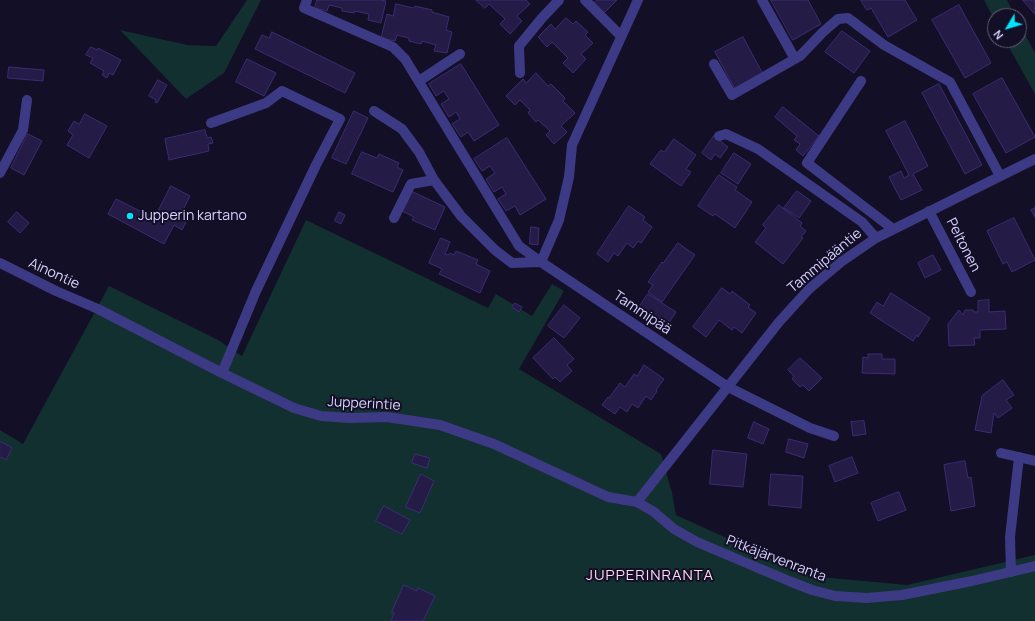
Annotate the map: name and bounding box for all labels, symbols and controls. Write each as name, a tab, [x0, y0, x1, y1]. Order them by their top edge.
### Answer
north arrow	[987, 8, 1027, 48]
text: N	[990, 27, 1006, 43]
place label: Jupperin kartano	[138, 208, 247, 224]
marker: Jupperin kartano	[125, 211, 135, 221]
street label: Peltonen	[942, 215, 984, 275]
street label: Tammipääntie	[785, 225, 865, 297]
street label: Ainontie	[26, 255, 82, 293]
street label: Tammipää	[610, 288, 674, 338]
street label: Jupperintie	[327, 394, 401, 414]
street label: Pitkäjärvenranta	[724, 532, 828, 586]
district label: JUPPERINRANTA	[586, 567, 714, 585]

